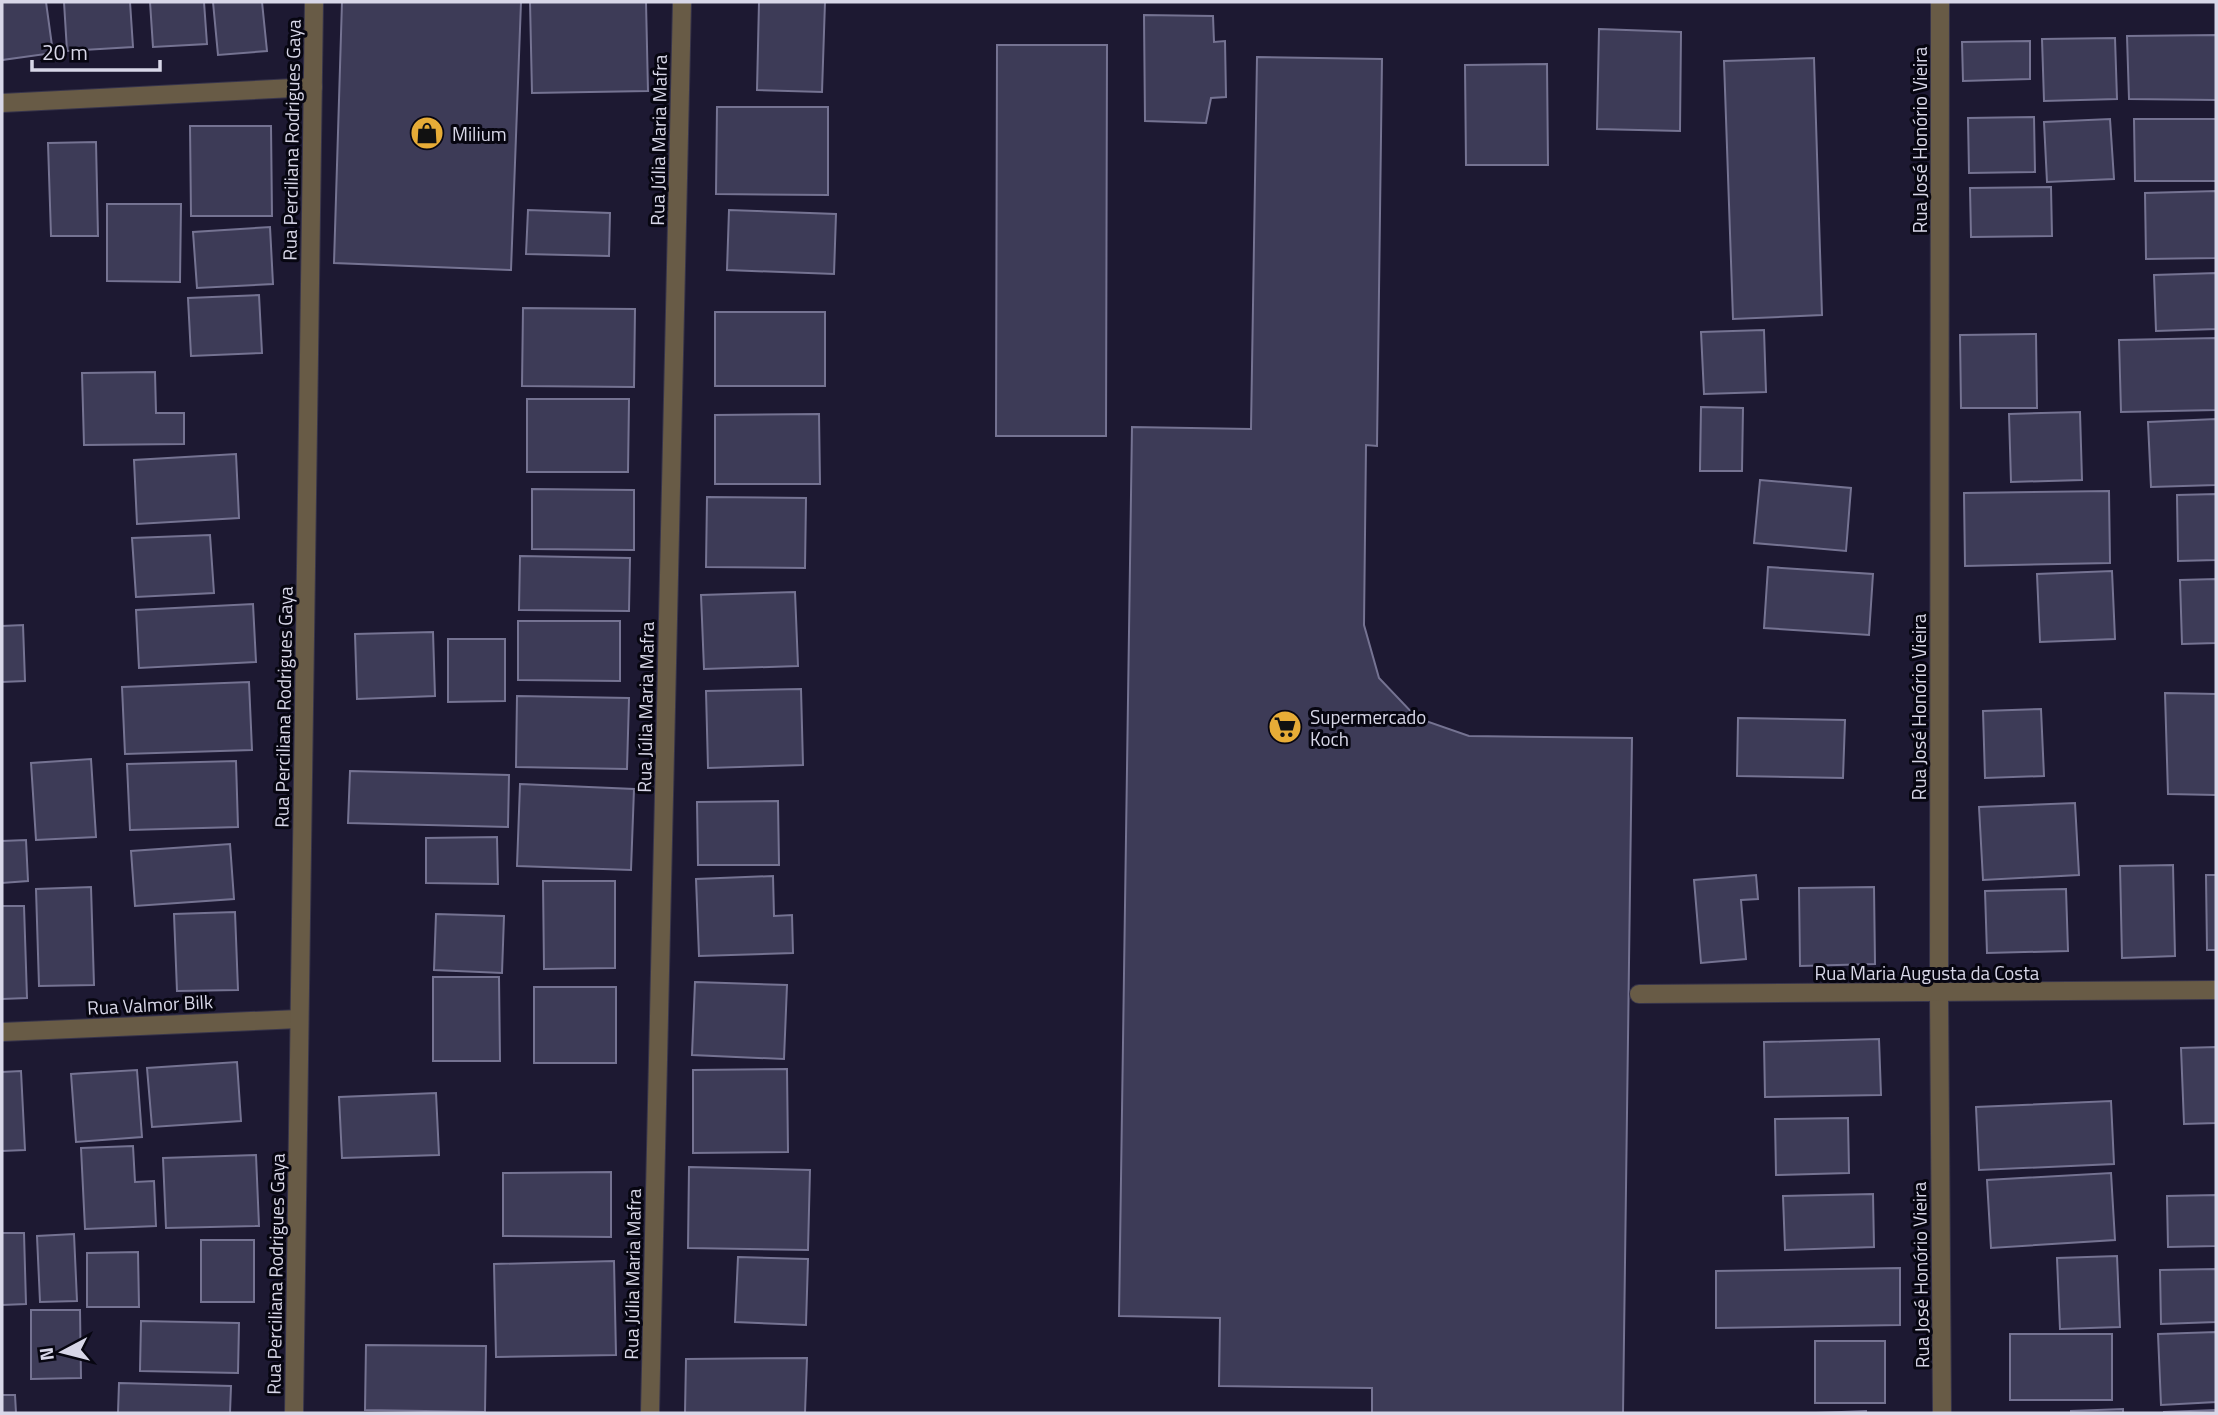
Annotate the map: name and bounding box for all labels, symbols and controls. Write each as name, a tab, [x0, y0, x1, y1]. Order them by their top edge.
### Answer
street label: Rua Perciliana Rodrigues Gaya	[274, 19, 308, 261]
scale bar	[32, 28, 159, 72]
text: 20 m	[42, 36, 88, 68]
street label: Rua José Honório Vieira	[1905, 46, 1934, 233]
street label: Rua Júlia Maria Mafra	[642, 54, 674, 226]
shop icon: Milium	[408, 114, 446, 152]
place label: Milium	[452, 119, 507, 148]
street label: Rua Perciliana Rodrigues Gaya	[266, 586, 300, 828]
street label: Rua José Honório Vieira	[1904, 613, 1933, 800]
street label: Rua Júlia Maria Mafra	[629, 621, 661, 793]
place label: Supermercado Koch	[1310, 702, 1426, 753]
supermarket icon: Supermercado Koch	[1266, 708, 1304, 746]
street label: Rua Maria Augusta da Costa	[1815, 958, 2040, 987]
street label: Rua Valmor Bilk	[86, 986, 214, 1022]
street label: Rua Perciliana Rodrigues Gaya	[258, 1153, 292, 1395]
street label: Rua José Honório Vieira	[1904, 1181, 1936, 1368]
street label: Rua Júlia Maria Mafra	[616, 1188, 648, 1360]
north arrow	[28, 1317, 98, 1387]
text: N	[30, 1346, 61, 1362]

